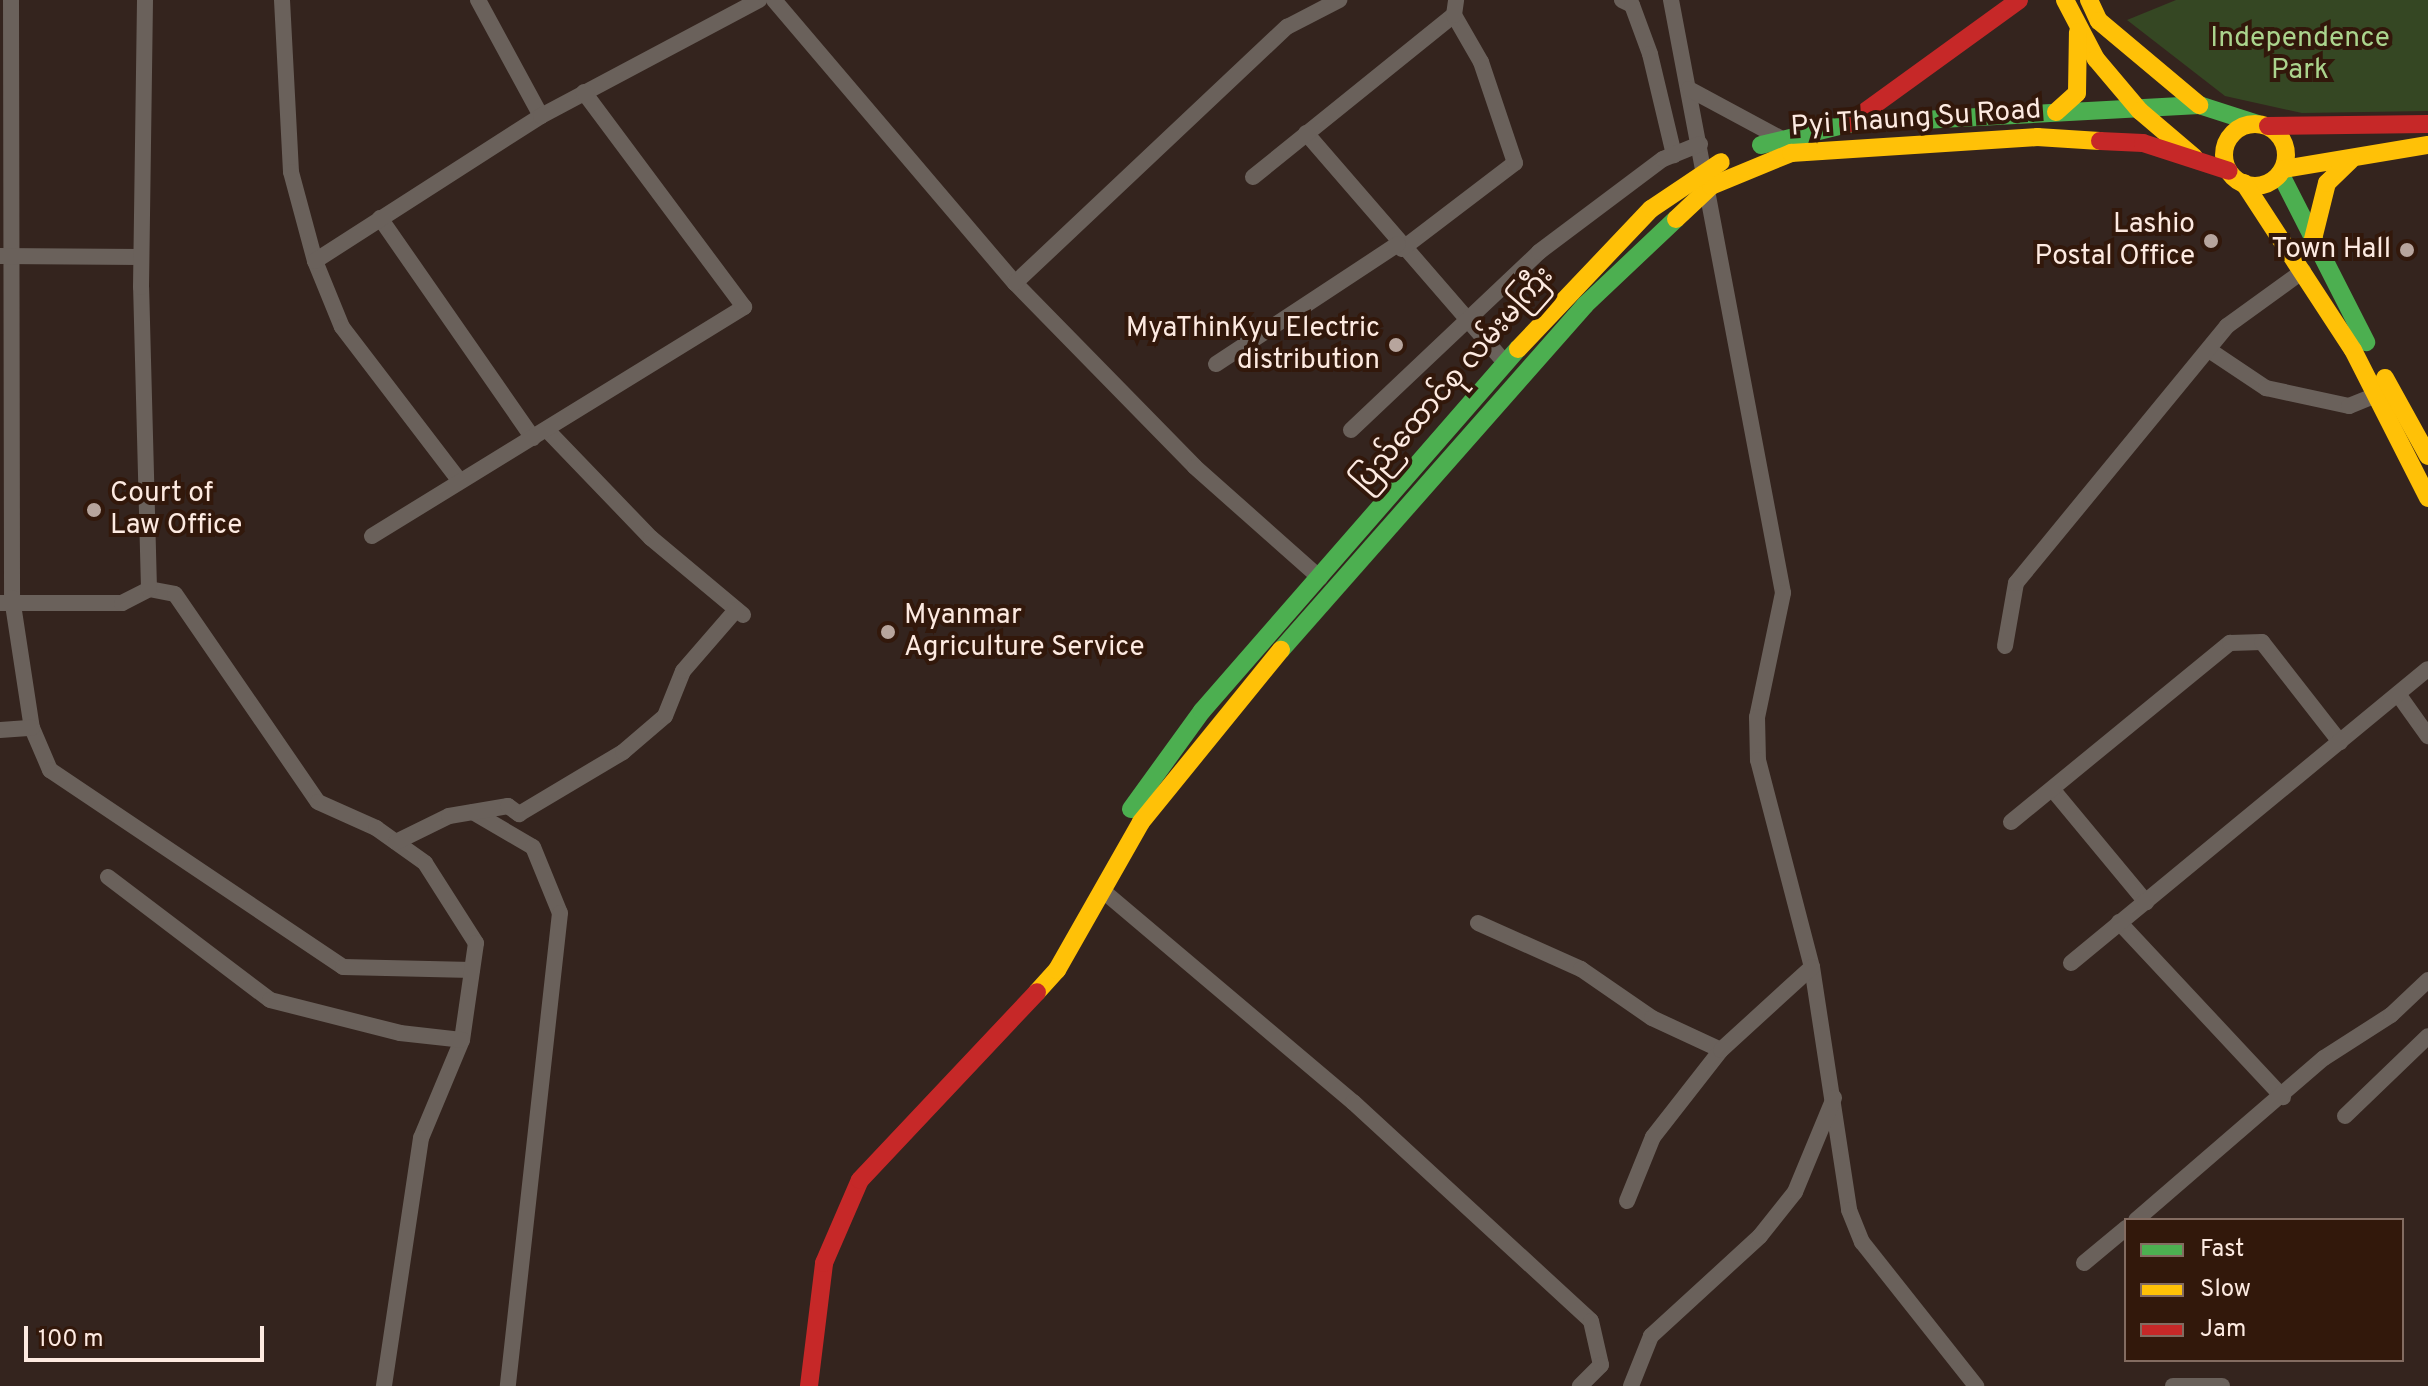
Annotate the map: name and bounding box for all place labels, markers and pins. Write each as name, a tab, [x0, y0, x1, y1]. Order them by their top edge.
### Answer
place label: Lashio Postal Office	[2034, 208, 2195, 274]
marker: Lashio Postal Office	[2202, 232, 2220, 250]
place label: Town Hall	[2271, 233, 2391, 267]
marker: Town Hall	[2398, 241, 2416, 259]
place label: MyaThinKyu Electric distribution	[1126, 312, 1380, 378]
marker: MyaThinKyu Electric distribution	[1387, 336, 1405, 354]
place label: Court of Law Office	[110, 477, 242, 543]
marker: Court of Law Office	[85, 501, 103, 519]
place label: Myanmar Agriculture Service	[904, 599, 1145, 665]
marker: Myanmar Agriculture Service	[879, 623, 897, 641]

